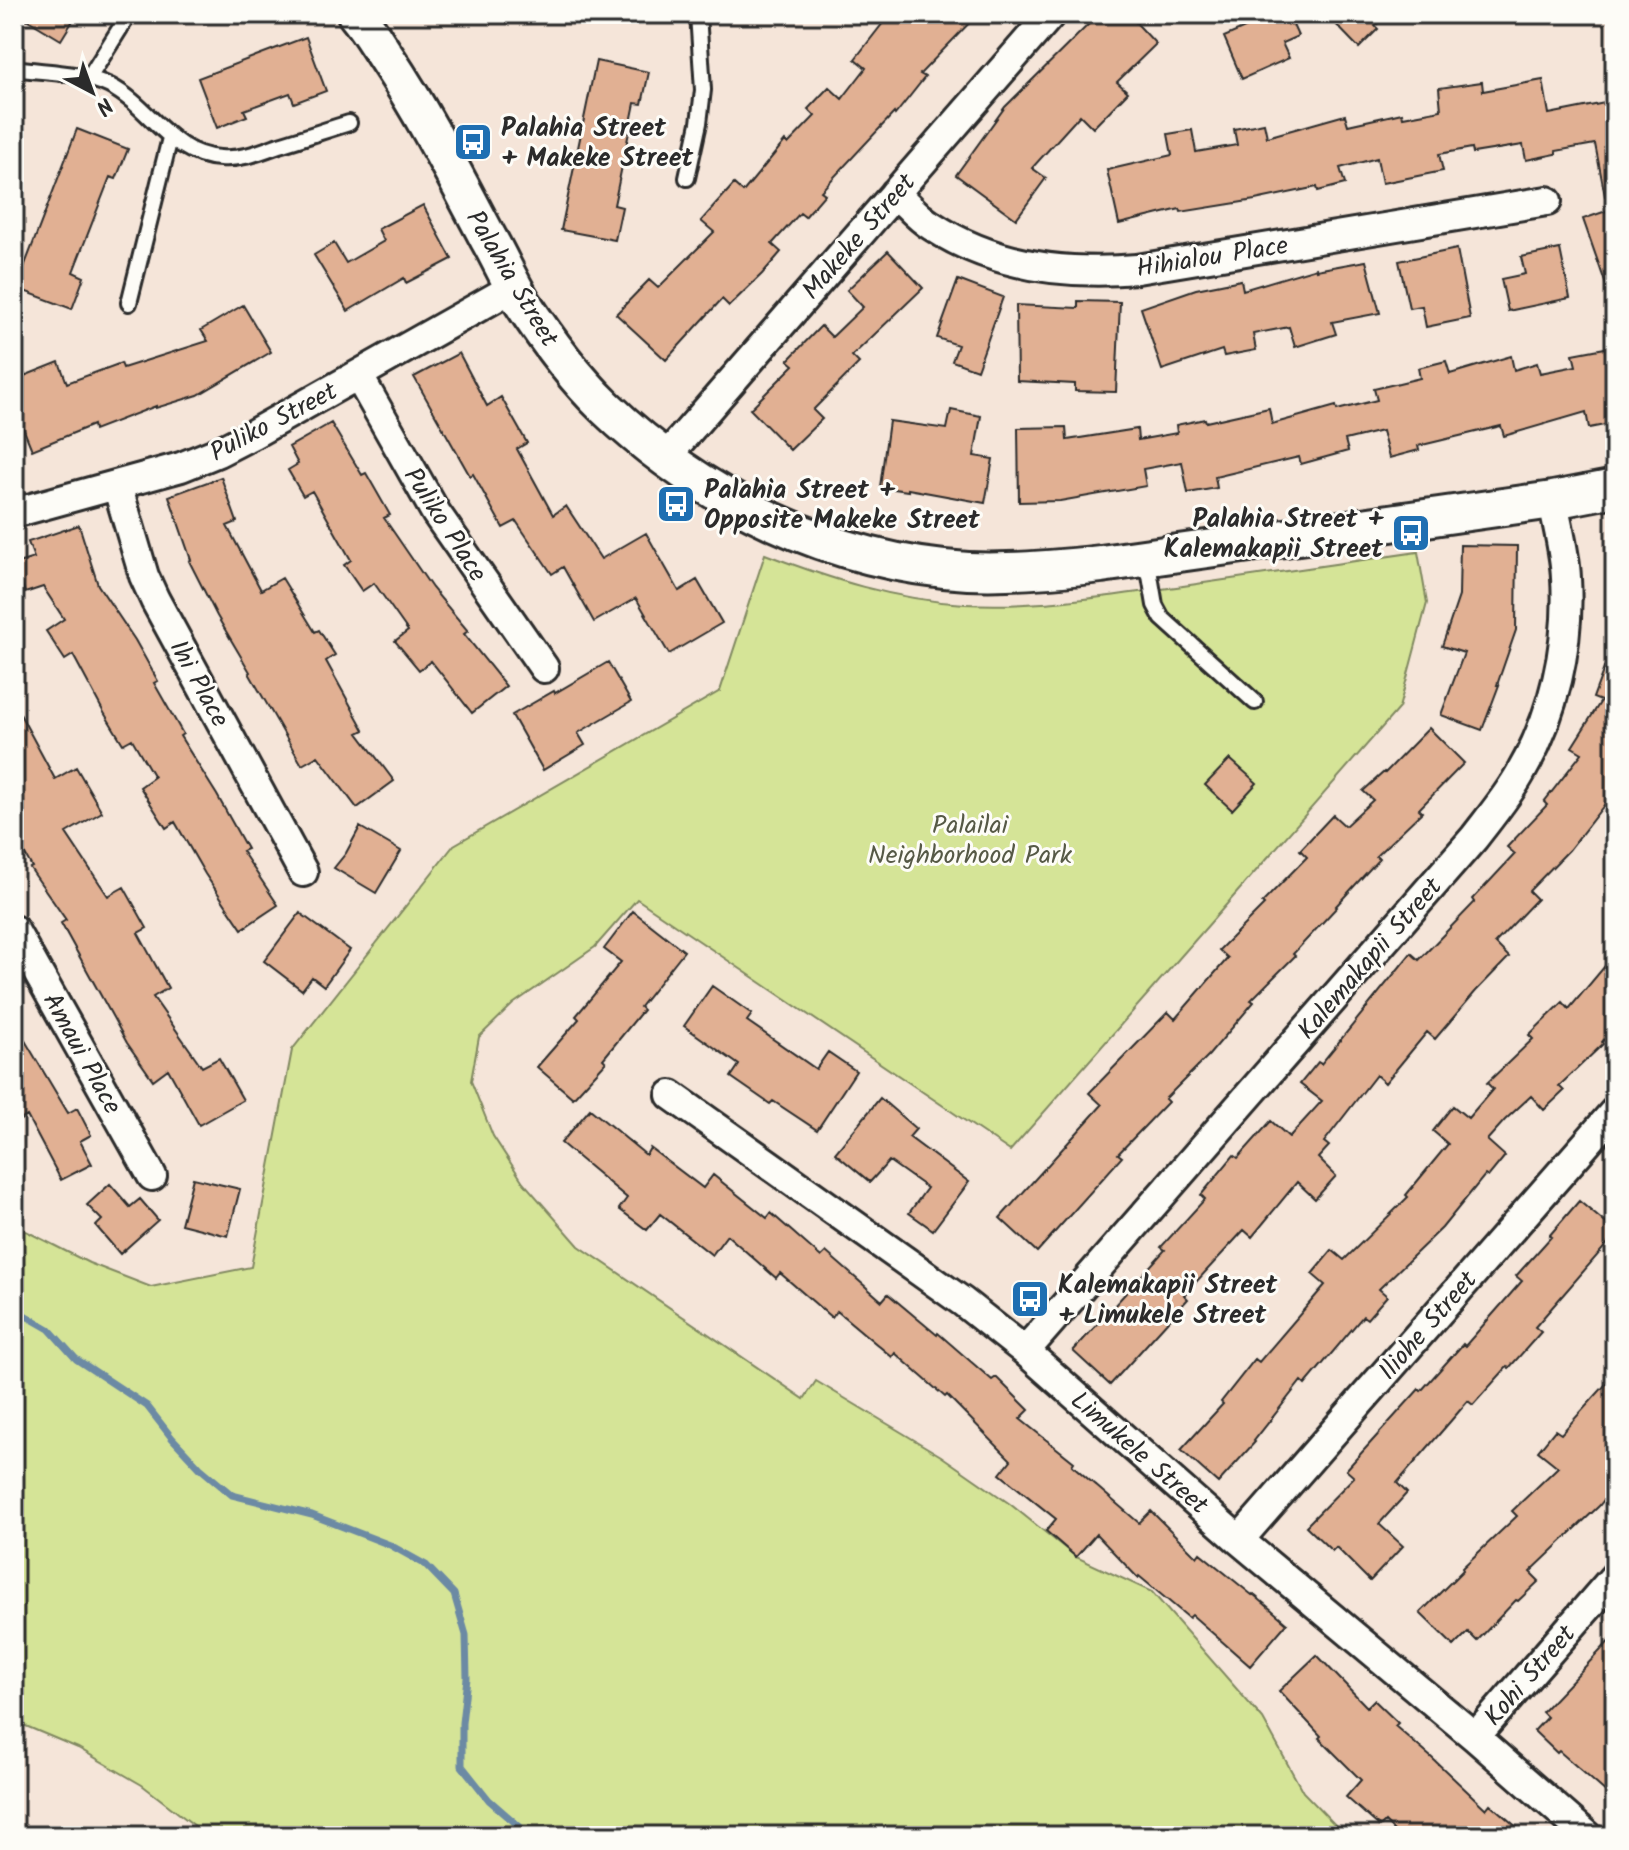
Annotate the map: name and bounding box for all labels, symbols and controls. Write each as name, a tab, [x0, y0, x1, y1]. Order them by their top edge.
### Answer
north arrow	[52, 52, 132, 132]
text: N	[87, 87, 120, 123]
place label: Palahia Street + Makeke Street	[501, 108, 693, 180]
bus stop icon: Palahia Street + Makeke Street	[452, 121, 494, 163]
street label: Makeke Street	[792, 164, 927, 310]
street label: Palahia Street	[454, 202, 569, 356]
street label: Hihialou Place	[1133, 225, 1291, 291]
street label: Puliko Street	[202, 371, 346, 474]
street label: Puliko Place	[391, 459, 497, 591]
place label: Palahia Street + Opposite Makeke Street	[704, 470, 980, 542]
bus stop icon: Palahia Street + Opposite Makeke Street	[655, 483, 697, 525]
place label: Palahia Street + Kalemakapii Street	[1164, 499, 1384, 571]
bus stop icon: Palahia Street + Kalemakapii Street	[1390, 512, 1432, 554]
street label: Ihi Place	[157, 632, 240, 736]
park label: Palailai Neighborhood Park	[868, 805, 1073, 877]
street label: Kalemakapii Street	[1288, 868, 1454, 1050]
street label: Amaui Place	[30, 985, 132, 1123]
street label: Iliohe Street	[1369, 1261, 1489, 1391]
place label: Kalemakapii Street + Limukele Street	[1058, 1265, 1278, 1337]
bus stop icon: Kalemakapii Street + Limukele Street	[1009, 1278, 1051, 1320]
street label: Limukele Street	[1060, 1381, 1218, 1526]
street label: Kohi Street	[1474, 1615, 1588, 1737]

